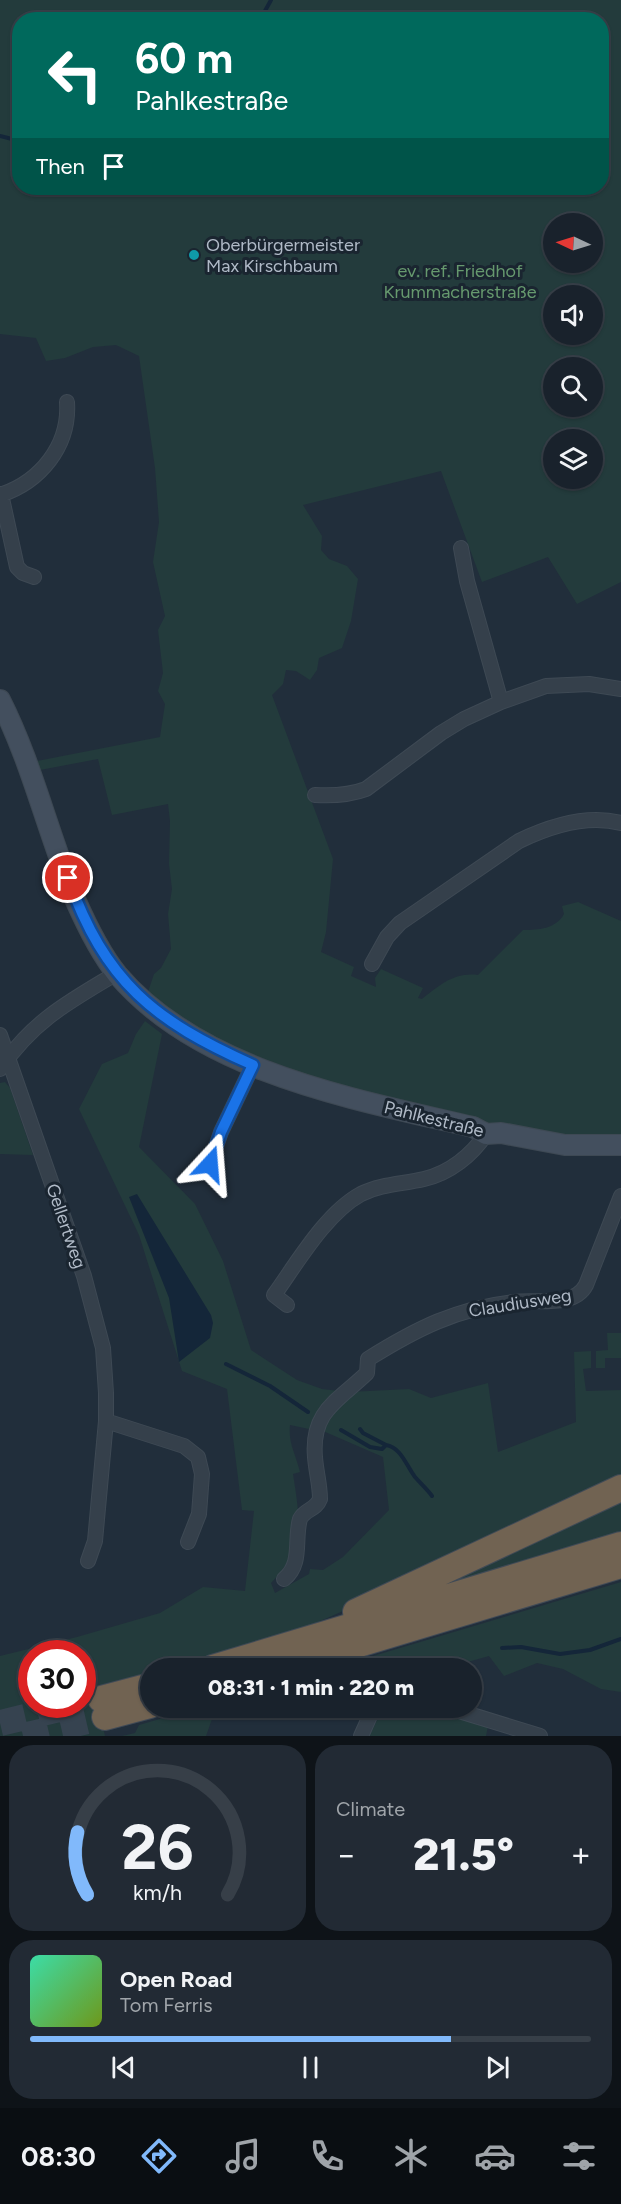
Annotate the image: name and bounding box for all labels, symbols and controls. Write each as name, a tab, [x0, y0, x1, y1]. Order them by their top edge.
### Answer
text: 60 m	[135, 33, 233, 84]
icon: left	[36, 36, 114, 114]
text: Pahlkestraße	[135, 84, 288, 117]
icon: arrive	[97, 150, 130, 183]
text: Then	[36, 153, 85, 180]
north arrow	[543, 213, 603, 273]
map controls	[543, 213, 603, 489]
place label: Oberbürgermeister Max Kirschbaum	[206, 234, 360, 277]
marker: Oberbürgermeister Max Kirschbaum	[187, 248, 201, 262]
park label: ev. ref. Friedhof Krummacherstraße	[383, 260, 537, 303]
button: sound	[543, 285, 603, 345]
button: search	[543, 357, 603, 417]
button: layers	[543, 429, 603, 489]
pin	[42, 852, 93, 903]
icon: arrive	[51, 861, 84, 894]
street label: Pahlkestraße	[382, 1096, 486, 1142]
position arrow	[178, 1132, 242, 1196]
street label: Gellertweg	[41, 1181, 91, 1271]
street label: Claudiusweg	[467, 1284, 573, 1322]
speed limit sign: 30	[18, 1640, 96, 1718]
text: 08:31 · 1 min · 220 m	[208, 1674, 414, 1701]
text: Climate	[336, 1797, 405, 1821]
text: 26	[121, 1810, 194, 1885]
text: 21.5°	[413, 1827, 514, 1881]
text: −	[336, 1835, 357, 1874]
text: +	[570, 1835, 591, 1874]
text: km/h	[133, 1880, 182, 1905]
text: Open Road	[120, 1966, 232, 1993]
text: Tom Ferris	[120, 1993, 213, 2017]
icon: previous	[107, 2051, 140, 2084]
icon: pause	[294, 2051, 327, 2084]
icon: next	[481, 2051, 514, 2084]
icon: directions	[138, 2135, 180, 2177]
icon: music	[222, 2135, 264, 2177]
icon: phone	[306, 2135, 348, 2177]
icon: climate	[390, 2135, 432, 2177]
icon: car	[474, 2135, 516, 2177]
icon: filters	[558, 2135, 600, 2177]
text: 08:30	[21, 2140, 96, 2173]

